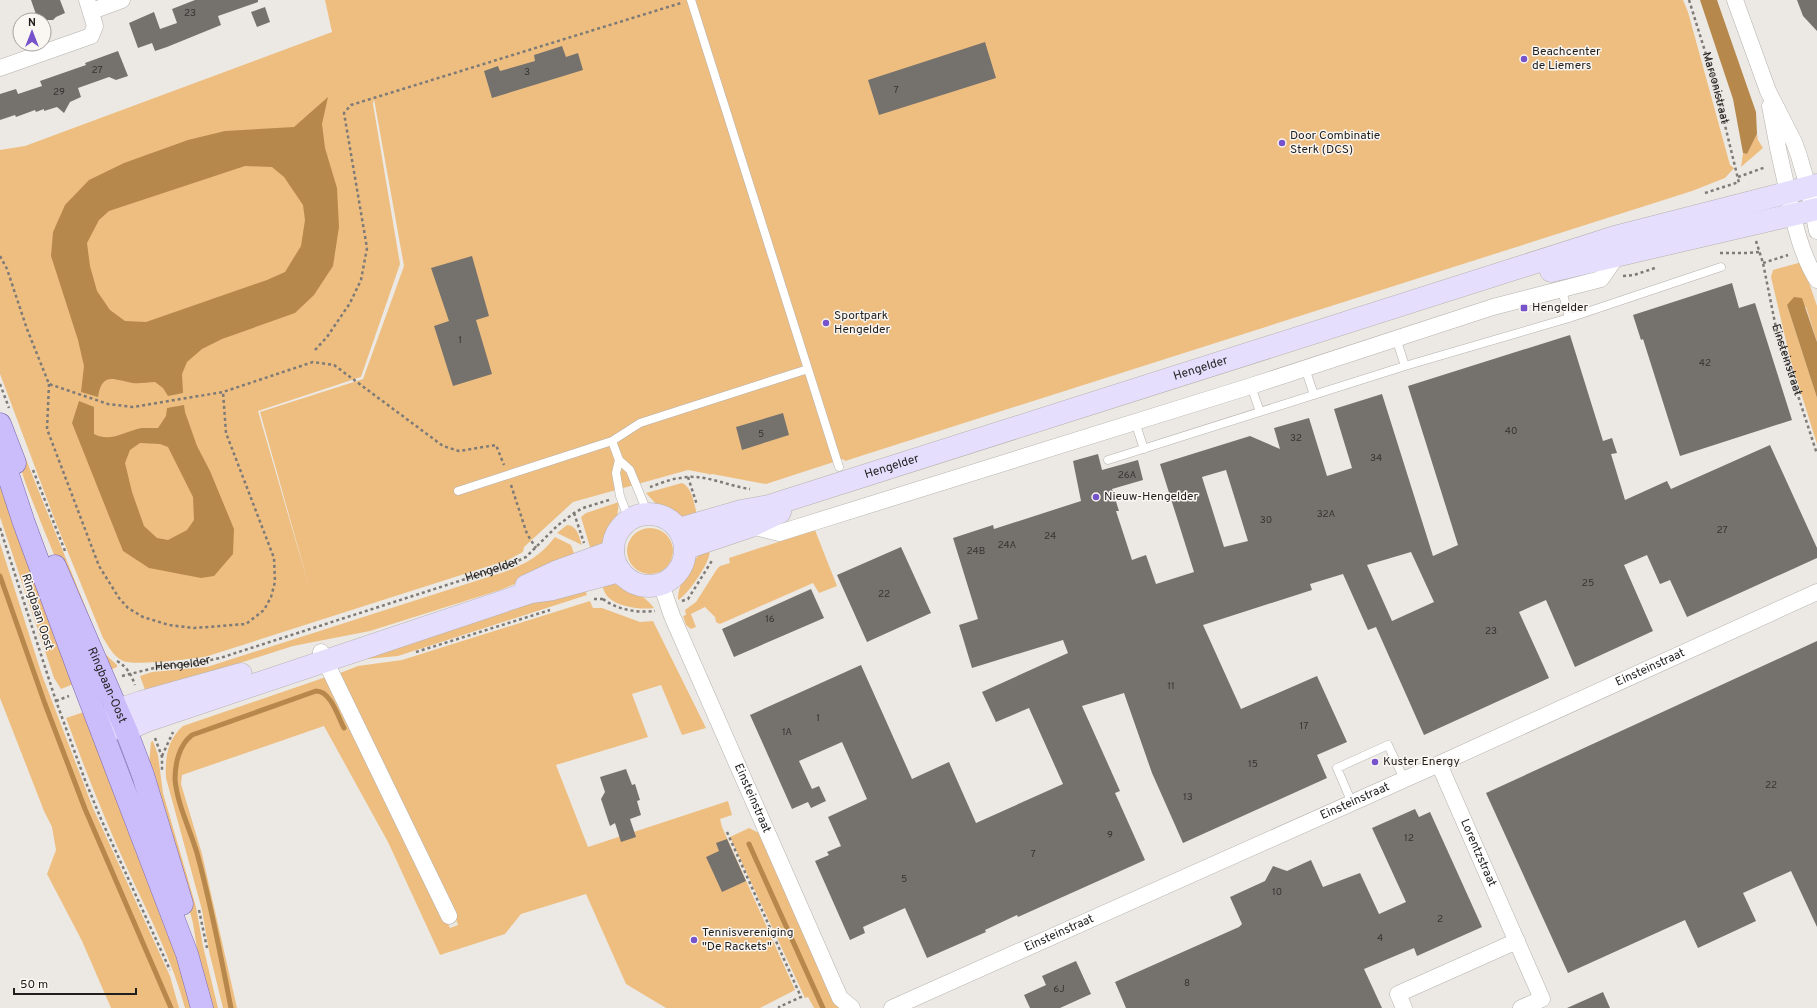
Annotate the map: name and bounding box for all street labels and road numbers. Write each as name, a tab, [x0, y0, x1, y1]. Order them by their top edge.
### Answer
street label: Marconistraat	[1698, 50, 1732, 126]
street label: Einsteinstraat	[1767, 322, 1806, 398]
street label: Hengelder	[1171, 352, 1230, 385]
street label: Hengelder	[863, 451, 921, 483]
street label: Hengelder	[463, 553, 522, 587]
street label: Ringbaan Oost	[17, 572, 57, 652]
street label: Ringbaan-Oost	[83, 645, 130, 726]
street label: Einsteinstraat	[1613, 645, 1687, 691]
street label: Hengelder	[154, 652, 213, 675]
street label: Einsteinstraat	[730, 761, 774, 836]
street label: Einsteinstraat	[1318, 779, 1392, 824]
street label: Lorentzstraat	[1456, 816, 1500, 889]
street label: Einsteinstraat	[1022, 911, 1096, 956]

